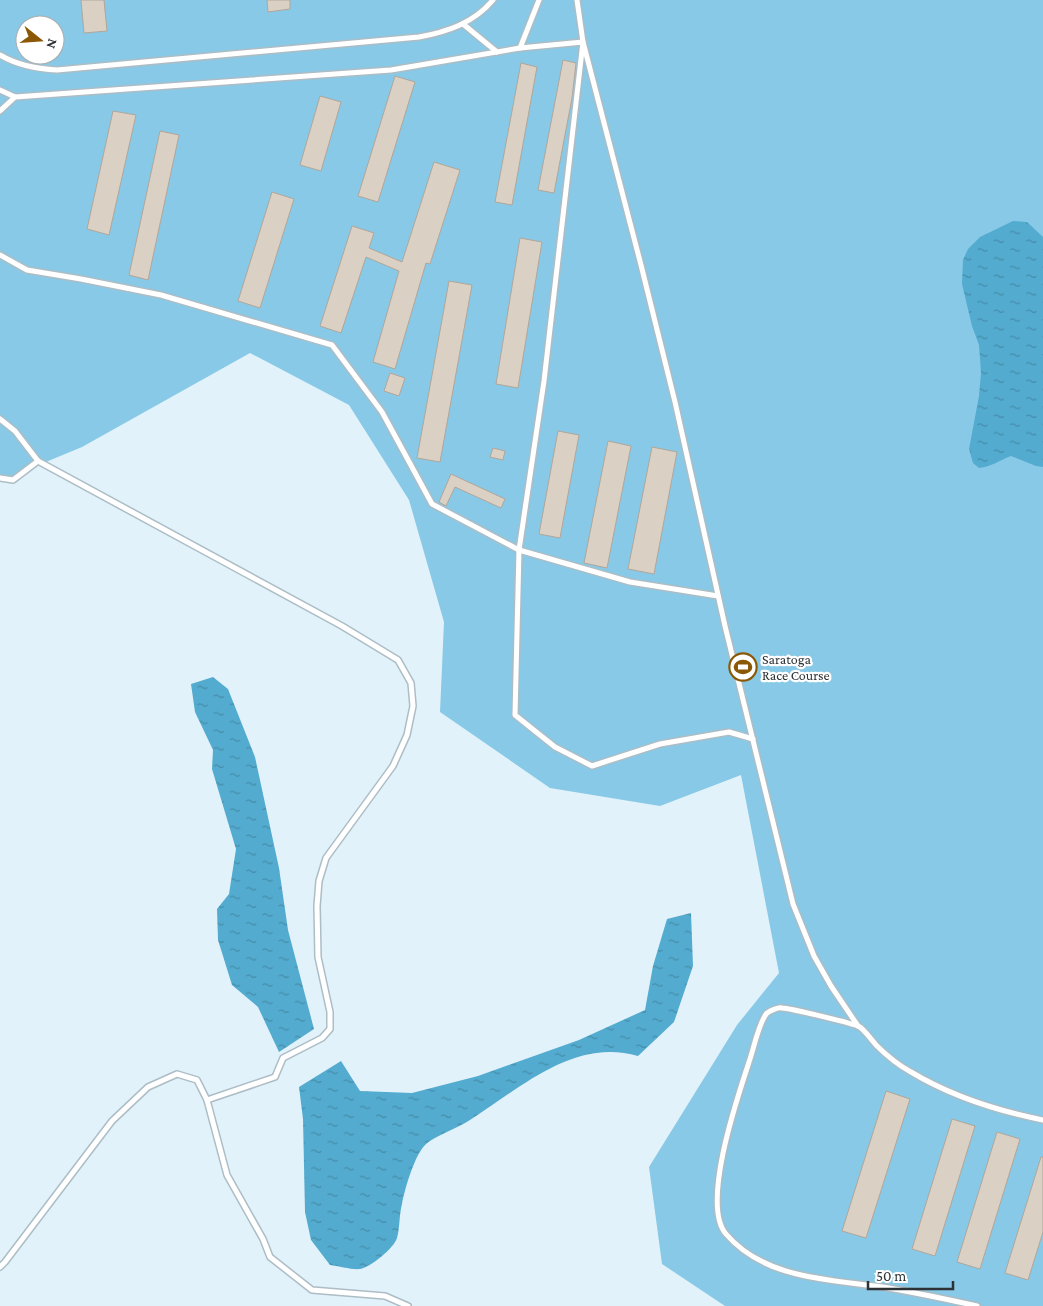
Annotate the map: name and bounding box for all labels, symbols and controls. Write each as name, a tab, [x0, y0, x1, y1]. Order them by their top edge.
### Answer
north arrow	[15, 15, 65, 65]
text: N	[43, 37, 61, 51]
place label: Saratoga Race Course	[762, 651, 830, 683]
sports icon: Saratoga Race Course	[728, 652, 758, 682]
scale bar	[868, 1258, 953, 1290]
text: 50 m	[876, 1268, 906, 1284]

